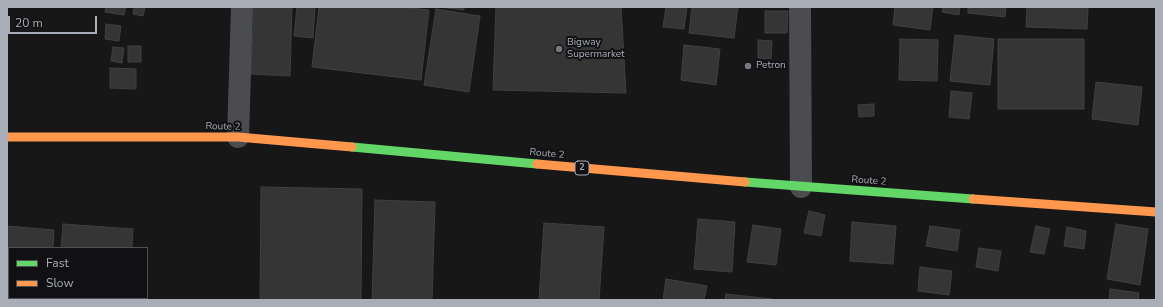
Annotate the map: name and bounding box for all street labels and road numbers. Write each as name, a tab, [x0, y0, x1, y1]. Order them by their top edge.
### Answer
street label: Route 2	[205, 121, 241, 133]
street label: Route 2	[529, 146, 565, 162]
road number: 2	[575, 161, 589, 175]
street label: Route 2	[851, 174, 887, 188]

